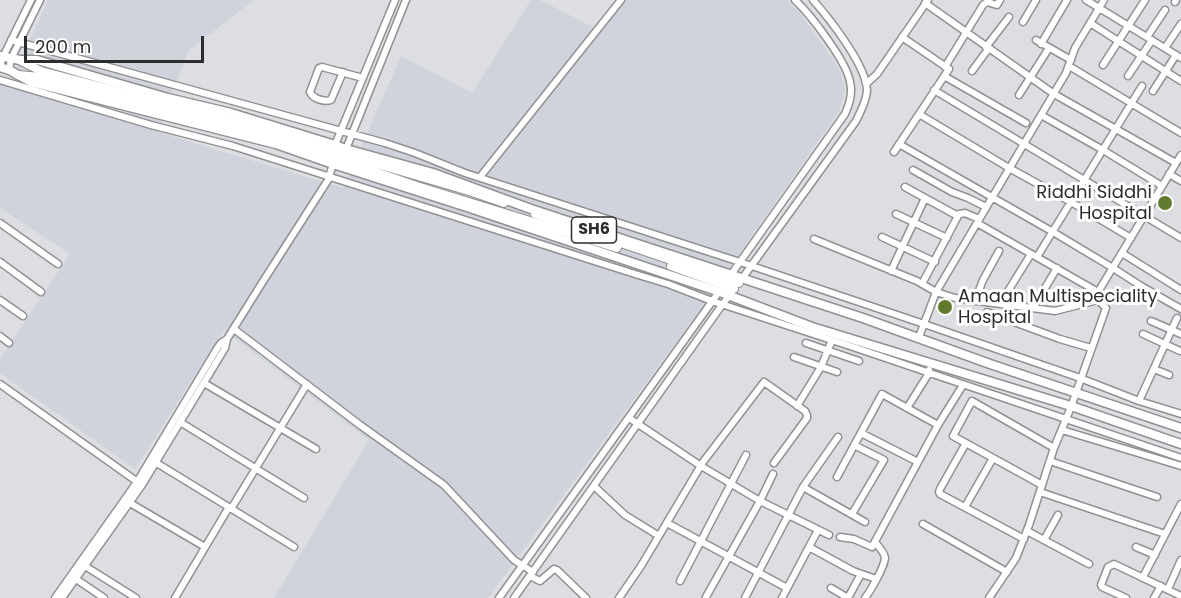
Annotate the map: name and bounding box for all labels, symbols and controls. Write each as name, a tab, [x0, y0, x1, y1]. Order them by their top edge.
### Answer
scale bar	[27, 24, 207, 62]
text: 200 m	[35, 34, 91, 59]
place label: Riddhi Siddhi Hospital	[1036, 182, 1152, 224]
marker: Riddhi Siddhi Hospital	[1156, 194, 1174, 212]
road number: SH6	[572, 217, 616, 243]
place label: Amaan Multispeciality Hospital	[958, 286, 1158, 328]
marker: Amaan Multispeciality Hospital	[936, 298, 954, 316]

